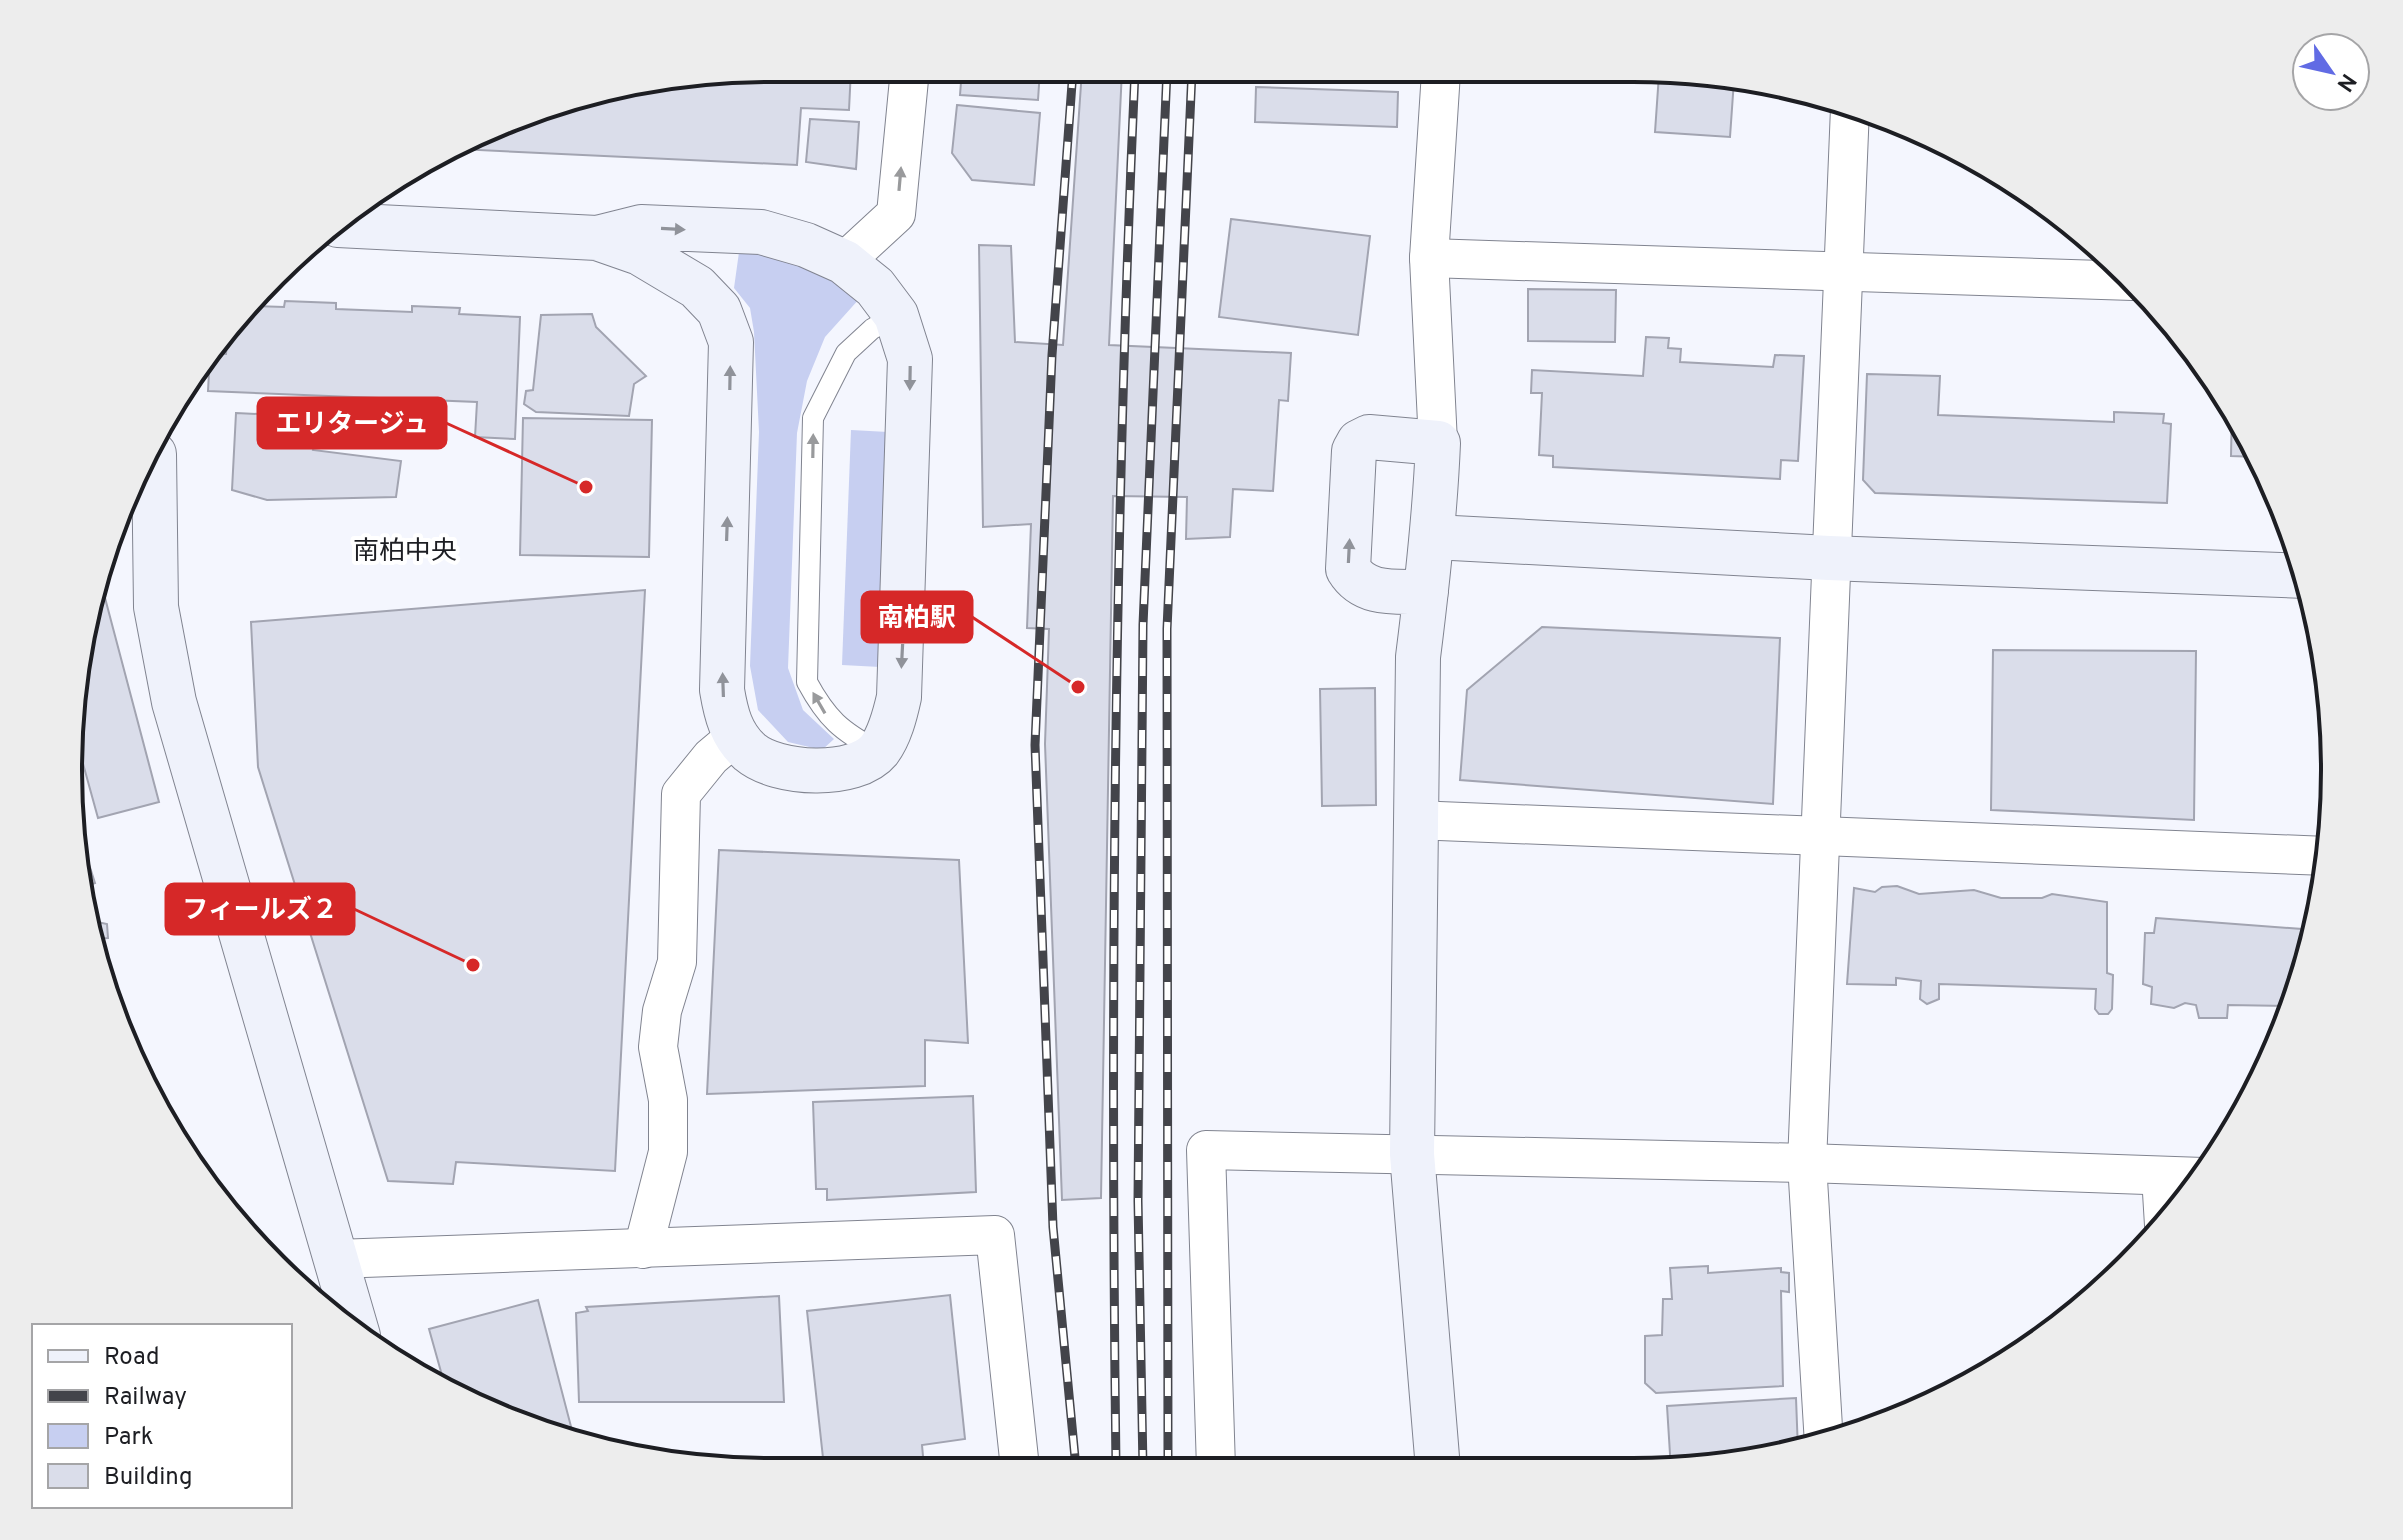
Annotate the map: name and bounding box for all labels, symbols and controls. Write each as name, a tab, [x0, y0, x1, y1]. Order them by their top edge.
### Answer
north arrow	[2291, 32, 2371, 112]
text: N	[2330, 68, 2361, 96]
one-way arrow	[894, 166, 907, 191]
one-way arrow	[661, 222, 686, 235]
one-way arrow	[724, 365, 736, 390]
one-way arrow	[904, 366, 916, 391]
callout: エリタージュ	[258, 398, 446, 448]
text: エリタージュ	[275, 409, 429, 442]
one-way arrow	[806, 433, 819, 458]
one-way arrow	[720, 516, 733, 541]
district label: 南柏中央	[353, 536, 457, 569]
one-way arrow	[1343, 538, 1356, 563]
callout: 南柏駅	[862, 592, 972, 642]
text: 南柏駅	[878, 603, 956, 636]
one-way arrow	[895, 644, 908, 669]
one-way arrow	[716, 672, 729, 697]
one-way arrow	[812, 692, 826, 714]
callout: フィールズ２	[166, 884, 354, 934]
text: フィールズ２	[182, 895, 338, 928]
legend	[32, 1324, 292, 1508]
text: Road	[104, 1343, 160, 1373]
text: Railway	[104, 1383, 187, 1413]
text: Park	[104, 1423, 154, 1453]
text: Building	[104, 1463, 193, 1493]

